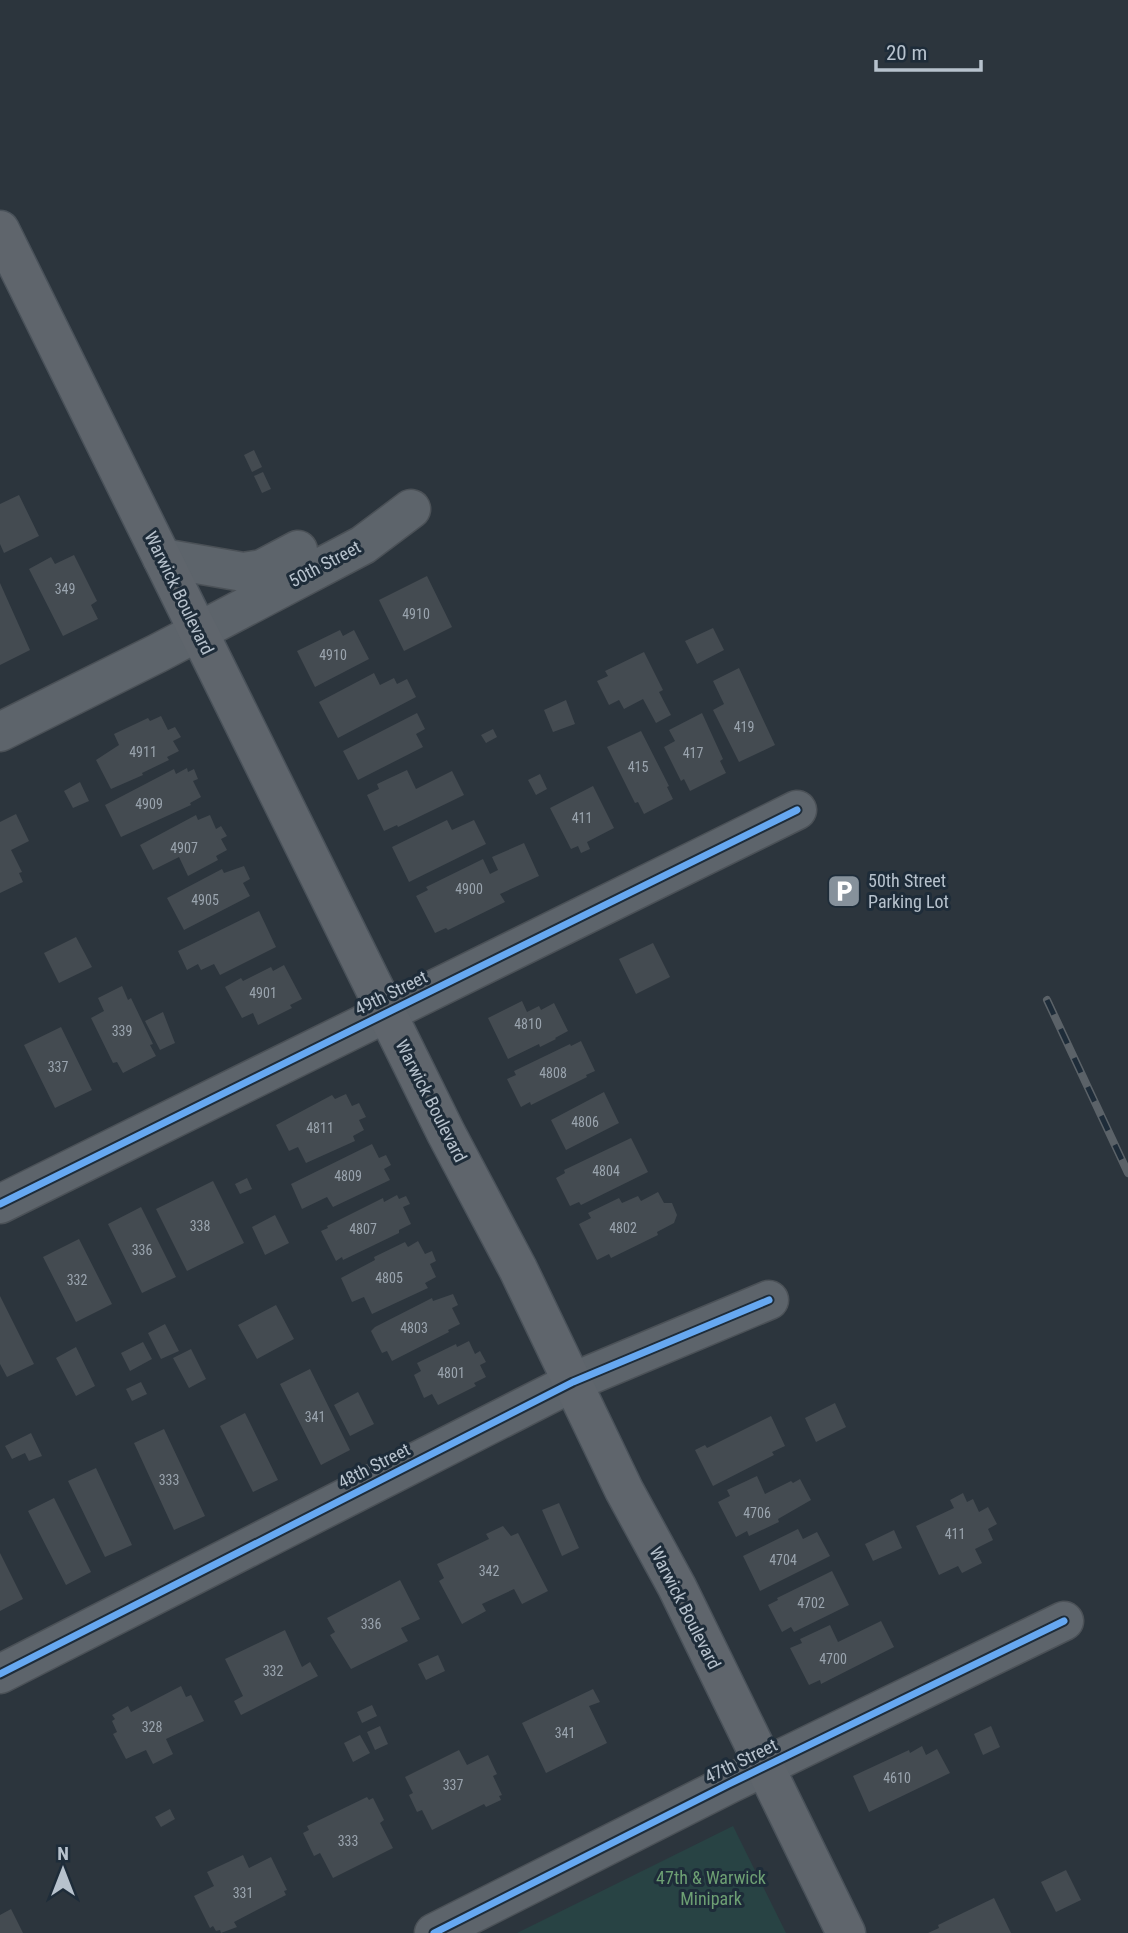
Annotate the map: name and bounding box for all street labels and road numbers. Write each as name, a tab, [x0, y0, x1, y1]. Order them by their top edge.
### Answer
street label: Warwick Boulevard	[141, 528, 218, 658]
street label: 50th Street	[285, 536, 364, 591]
street label: 49th Street	[351, 966, 430, 1019]
street label: Warwick Boulevard	[392, 1036, 471, 1165]
street label: 48th Street	[334, 1438, 413, 1493]
street label: Warwick Boulevard	[646, 1543, 725, 1672]
street label: 47th Street	[701, 1734, 780, 1787]

